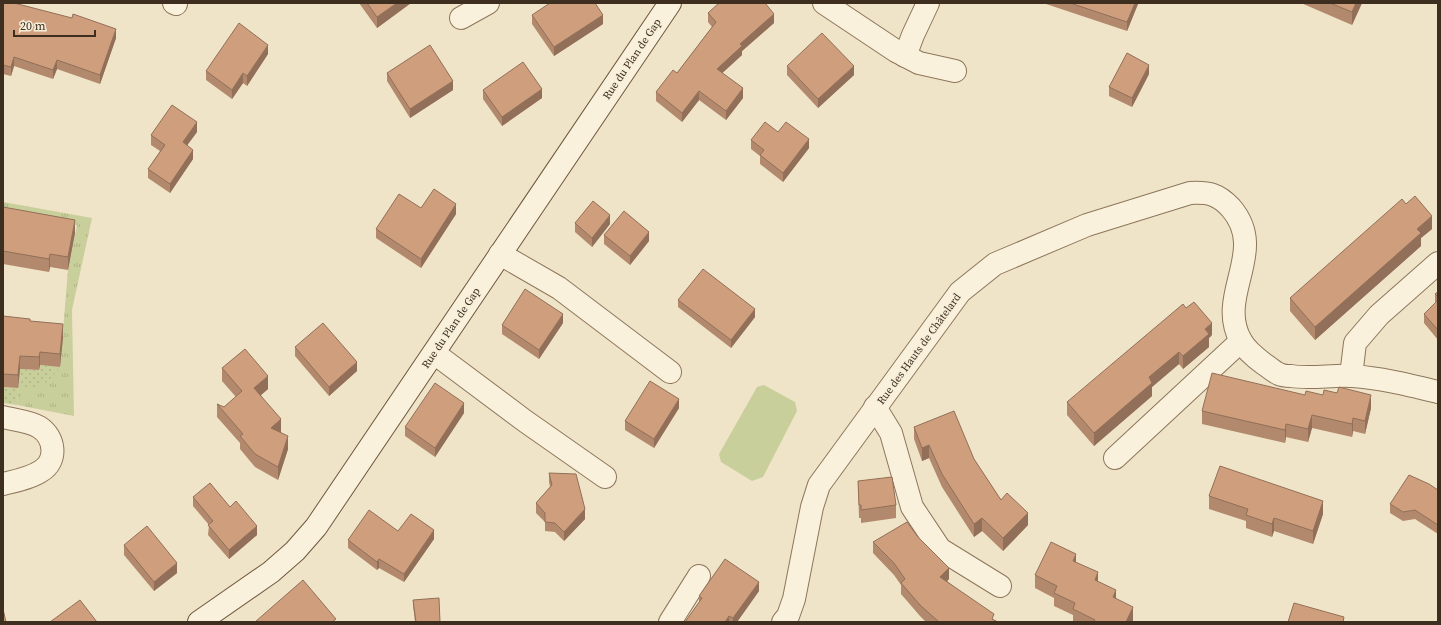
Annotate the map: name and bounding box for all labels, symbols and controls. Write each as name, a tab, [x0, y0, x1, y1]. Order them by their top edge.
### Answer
scale bar	[14, 12, 95, 38]
street label: Rue du Plan de Gap	[599, 16, 665, 102]
text: 20 m	[20, 18, 46, 34]
street label: Rue du Plan de Gap	[418, 285, 484, 371]
street label: Rue des Hauts de Châtelard	[873, 290, 965, 408]

